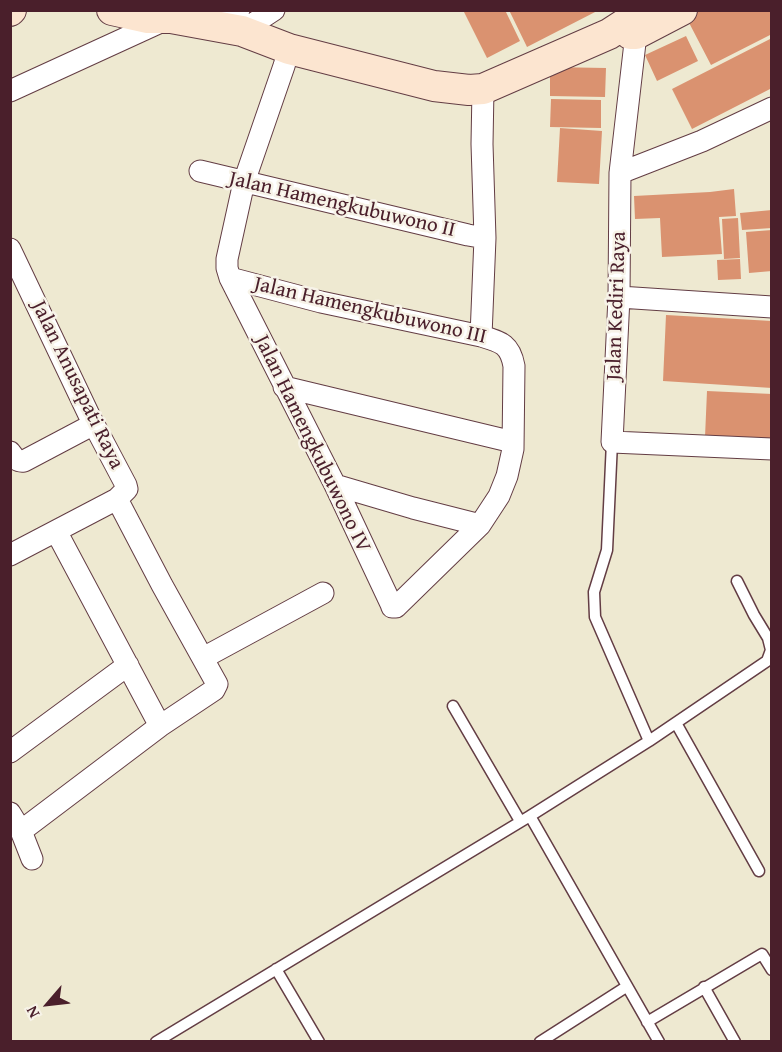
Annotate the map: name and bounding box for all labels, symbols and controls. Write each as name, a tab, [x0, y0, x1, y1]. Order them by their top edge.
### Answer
street label: Jalan Hamengkubuwono II	[226, 167, 458, 243]
street label: Jalan Kediri Raya	[602, 231, 632, 381]
street label: Jalan Hamengkubuwono III	[251, 272, 489, 350]
street label: Jalan Anusapati Raya	[25, 297, 129, 473]
street label: Jalan Hamengkubuwono IV	[248, 331, 376, 557]
north arrow	[18, 974, 78, 1034]
text: N	[19, 1002, 45, 1023]

